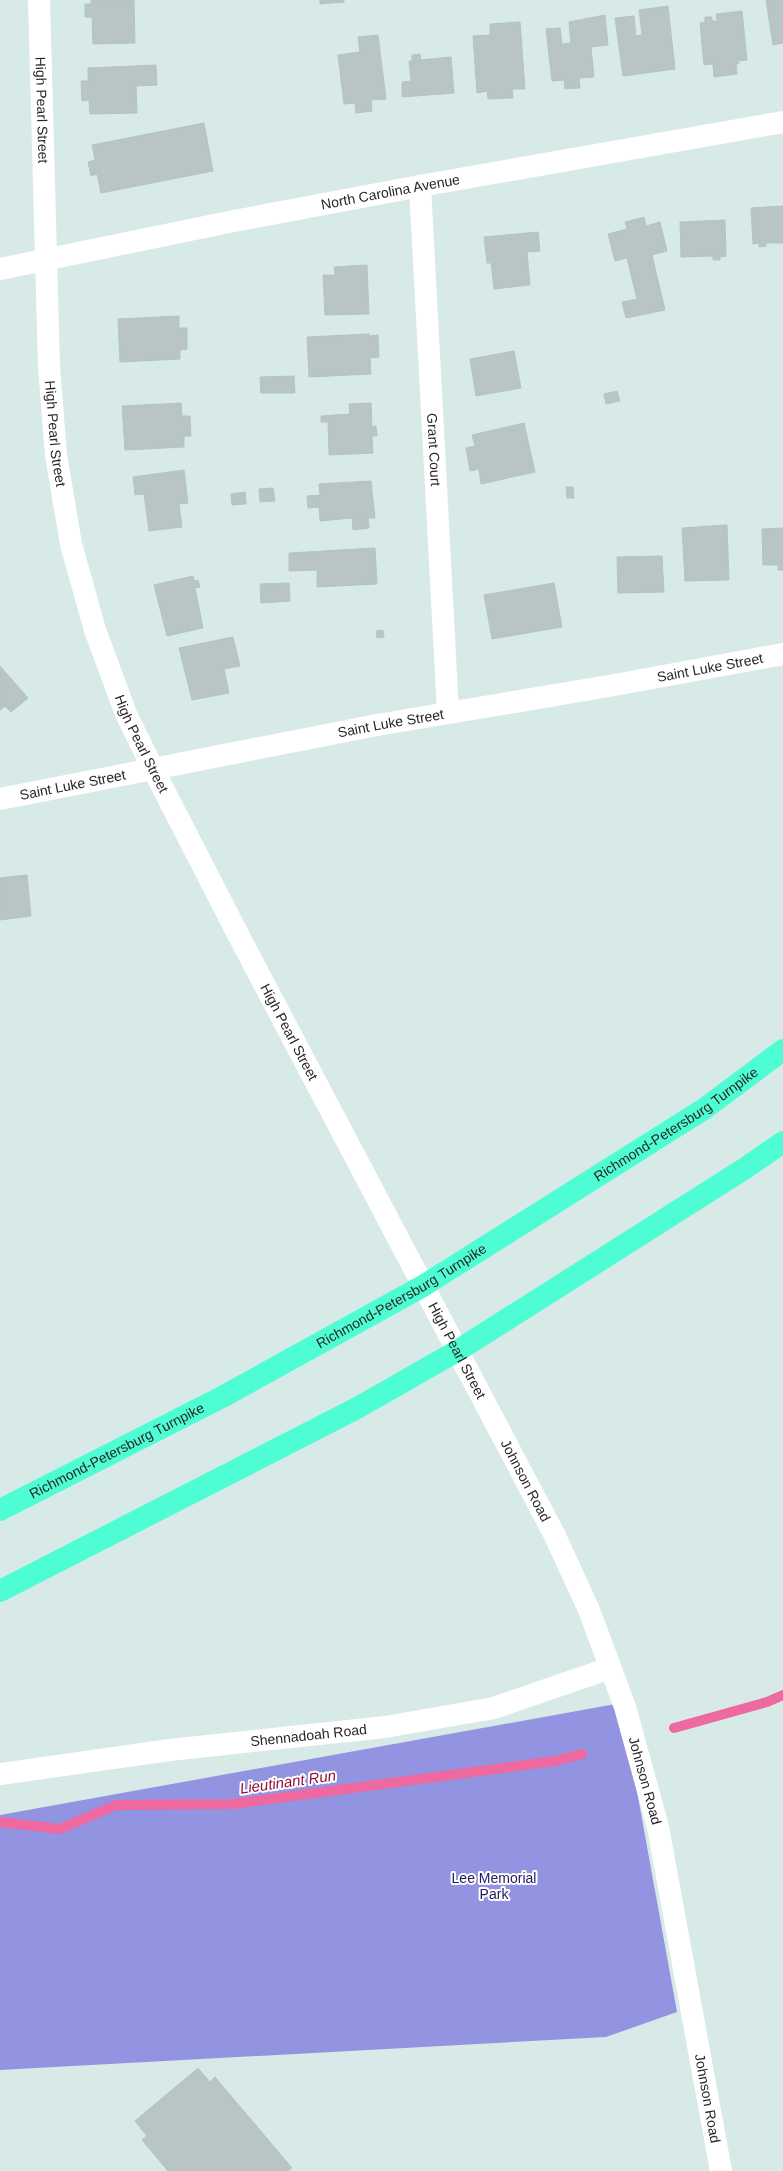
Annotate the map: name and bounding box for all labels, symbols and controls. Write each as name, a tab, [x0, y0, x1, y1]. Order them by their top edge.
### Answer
street label: High Pearl Street	[33, 56, 51, 164]
street label: North Carolina Avenue	[320, 171, 461, 212]
street label: High Pearl Street	[42, 380, 69, 488]
street label: Grant Court	[424, 413, 444, 487]
street label: Saint Luke Street	[656, 650, 764, 685]
street label: High Pearl Street	[112, 693, 172, 796]
street label: Saint Luke Street	[336, 706, 445, 741]
street label: Saint Luke Street	[18, 767, 127, 803]
street label: High Pearl Street	[257, 981, 321, 1083]
street label: Richmond-Petersburg Turnpike	[591, 1063, 761, 1184]
street label: Richmond-Petersburg Turnpike	[313, 1240, 489, 1351]
street label: High Pearl Street	[425, 1299, 489, 1401]
street label: Richmond-Petersburg Turnpike	[27, 1399, 207, 1502]
street label: Johnson Road	[498, 1437, 554, 1524]
street label: Shennadoah Road	[250, 1721, 368, 1749]
street label: Johnson Road	[626, 1735, 665, 1826]
water label: Lieutinant Run	[239, 1766, 337, 1797]
park label: Lee Memorial Park	[452, 1870, 536, 1902]
street label: Johnson Road	[692, 2052, 724, 2144]

